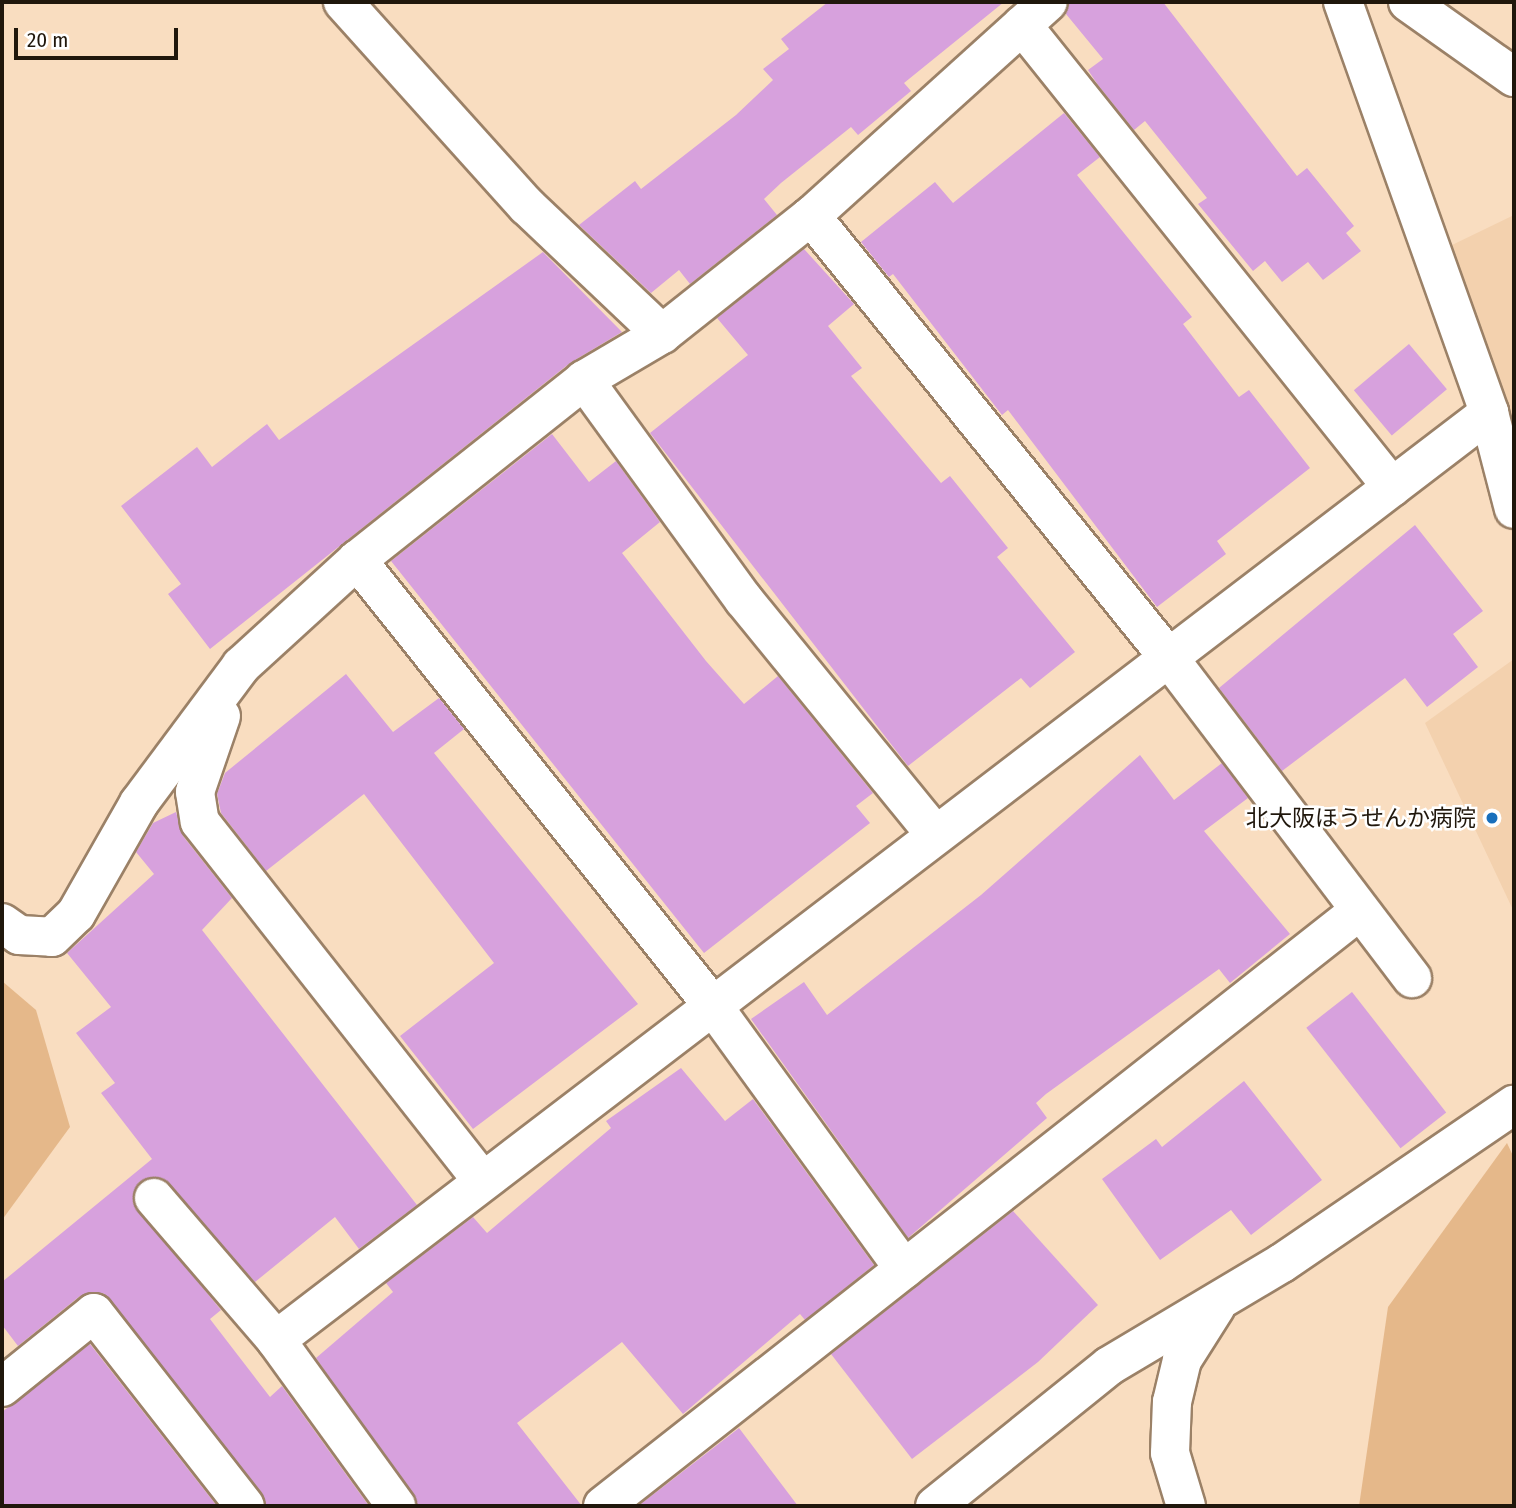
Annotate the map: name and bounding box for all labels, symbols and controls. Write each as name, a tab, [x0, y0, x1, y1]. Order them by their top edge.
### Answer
scale bar	[18, 14, 182, 58]
text: 20 m	[27, 27, 68, 53]
place label: 北大阪ほうせんか病院	[1246, 804, 1476, 832]
marker: 北大阪ほうせんか病院	[1482, 808, 1502, 828]

